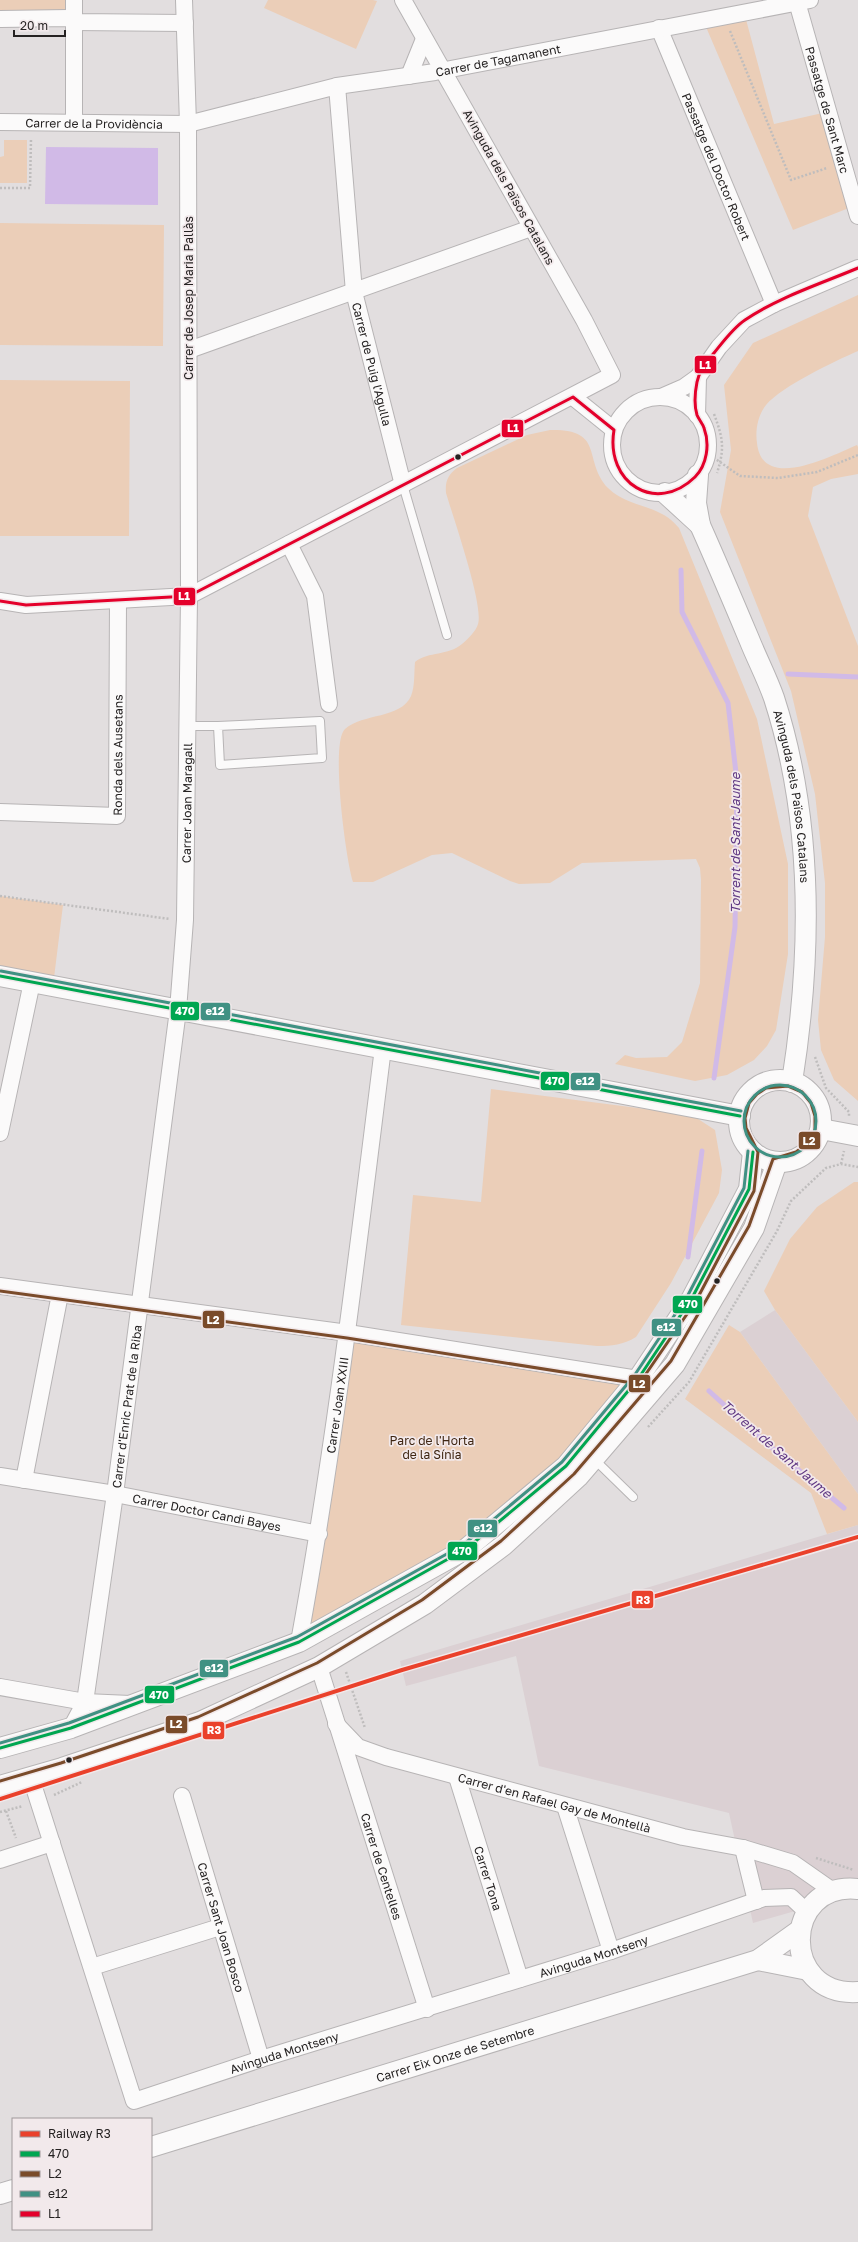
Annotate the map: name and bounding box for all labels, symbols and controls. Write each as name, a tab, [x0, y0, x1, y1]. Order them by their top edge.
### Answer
scale bar	[14, 12, 65, 38]
text: 20 m	[20, 18, 48, 33]
street label: Carrer de Tagamanent	[434, 40, 562, 79]
street label: Passatge de Sant Marc	[802, 45, 853, 175]
street label: Passatge del Doctor Robert	[679, 90, 754, 243]
street label: Avinguda dels Països Catalans	[460, 107, 558, 267]
street label: Carrer de la Providència	[25, 115, 163, 131]
street label: Carrer de Josep Maria Pallàs	[181, 216, 196, 380]
street label: Carrer de Puig l'Agulla	[349, 301, 395, 427]
line badge: L1	[694, 355, 717, 374]
text: L1	[699, 358, 711, 371]
line badge: L1	[501, 419, 524, 438]
text: L1	[507, 421, 519, 434]
unlabelled marker	[453, 452, 463, 462]
line badge: L1	[173, 587, 196, 606]
text: L1	[178, 589, 190, 602]
street label: Ronda dels Ausetans	[110, 694, 125, 816]
street label: Avinguda dels Països Catalans	[771, 708, 813, 883]
street label: Carrer Joan Maragall	[178, 743, 195, 863]
water label: Torrent de Sant Jaume	[727, 771, 743, 913]
line badge: 470	[170, 1001, 200, 1021]
line badge: e12	[200, 1002, 231, 1021]
text: 470	[175, 1004, 195, 1017]
text: e12	[206, 1004, 225, 1017]
line badge: 470	[540, 1071, 570, 1091]
line badge: e12	[570, 1072, 601, 1091]
text: 470	[545, 1074, 565, 1087]
text: e12	[576, 1074, 595, 1087]
line badge: L2	[798, 1131, 821, 1150]
text: L2	[803, 1134, 816, 1147]
unlabelled marker	[712, 1276, 722, 1286]
line badge: 470	[672, 1295, 703, 1314]
text: 470	[678, 1297, 698, 1310]
line badge: L2	[202, 1310, 225, 1329]
text: L2	[207, 1313, 220, 1326]
line badge: e12	[651, 1318, 682, 1337]
text: e12	[657, 1320, 676, 1333]
street label: Carrer d'Enric Prat de la Riba	[108, 1324, 144, 1489]
street label: Carrer Joan XXIII	[323, 1356, 351, 1454]
line badge: L2	[628, 1374, 651, 1393]
text: L2	[633, 1377, 646, 1390]
water label: Torrent de Sant Jaume	[719, 1397, 836, 1502]
park label: Parc de l'Horta de la Sínia	[390, 1433, 474, 1462]
street label: Carrer Doctor Candi Bayes	[131, 1490, 282, 1534]
line badge: e12	[467, 1519, 498, 1538]
text: e12	[474, 1521, 493, 1534]
line badge: 470	[447, 1541, 478, 1561]
text: 470	[452, 1544, 472, 1557]
line badge: R3	[631, 1590, 654, 1609]
text: R3	[636, 1593, 650, 1606]
line badge: e12	[199, 1659, 229, 1678]
text: e12	[205, 1661, 224, 1674]
line badge: 470	[144, 1685, 175, 1704]
text: 470	[149, 1688, 169, 1701]
line badge: L2	[165, 1715, 188, 1734]
text: L2	[170, 1717, 183, 1730]
line badge: R3	[202, 1721, 225, 1740]
text: R3	[207, 1723, 221, 1736]
unlabelled marker	[64, 1755, 74, 1765]
street label: Carrer d'en Rafael Gay de Montellà	[456, 1769, 652, 1835]
street label: Carrer de Centelles	[358, 1811, 406, 1922]
street label: Carrer Tona	[471, 1844, 506, 1912]
street label: Carrer Sant Joan Bosco	[195, 1860, 248, 1994]
street label: Avinguda Montseny	[537, 1931, 650, 1980]
street label: Carrer Eix Onze de Setembre	[374, 2022, 536, 2085]
street label: Avinguda Montseny	[228, 2028, 341, 2076]
legend	[12, 2118, 152, 2230]
text: Railway R3	[48, 2126, 111, 2141]
text: 470	[48, 2146, 69, 2161]
text: L2	[48, 2166, 62, 2181]
text: e12	[48, 2186, 68, 2201]
text: L1	[48, 2206, 61, 2221]

